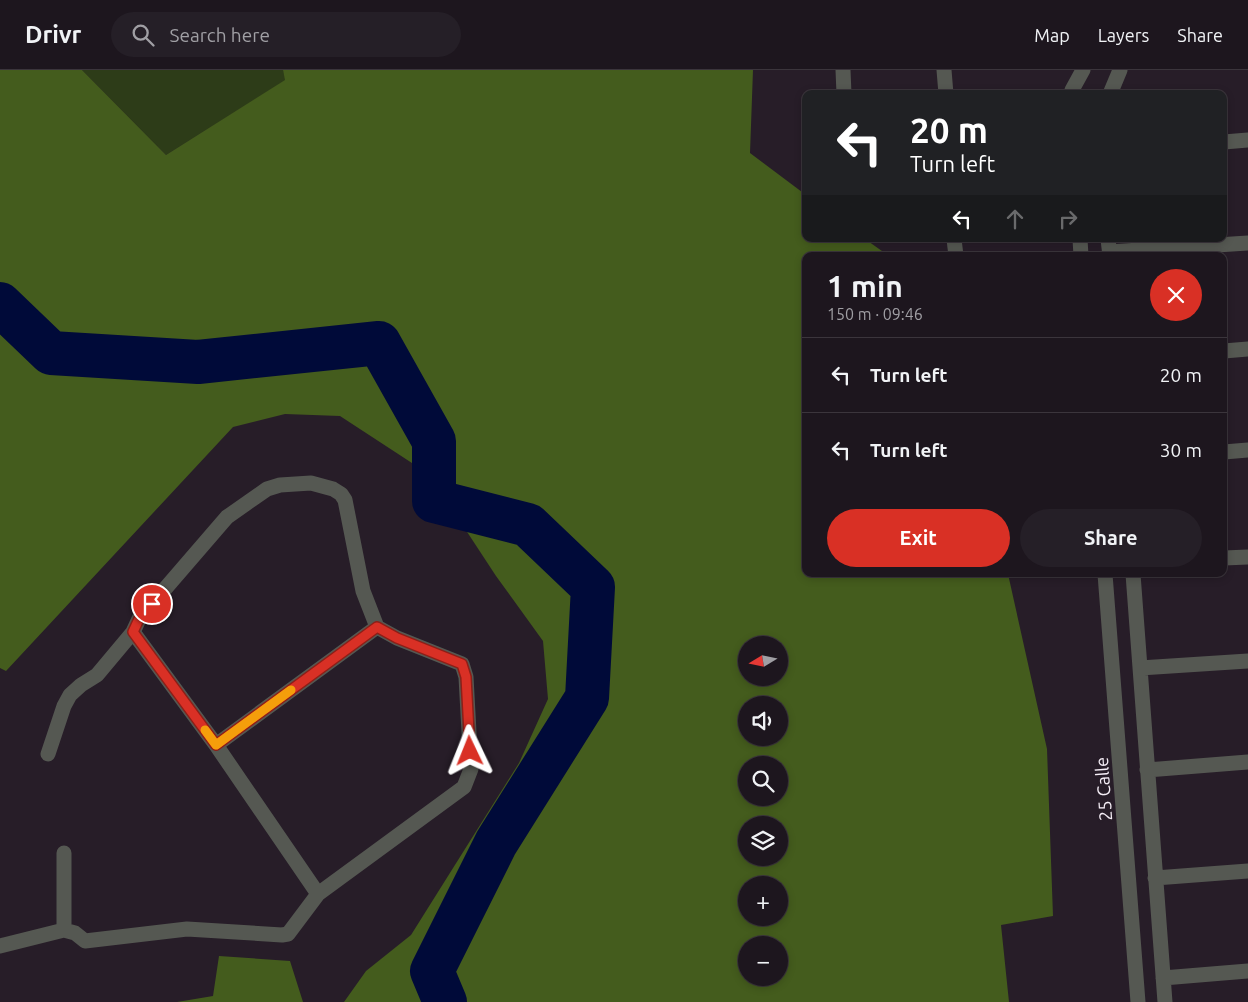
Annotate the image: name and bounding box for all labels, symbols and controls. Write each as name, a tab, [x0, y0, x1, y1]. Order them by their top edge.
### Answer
search box	[111, 12, 461, 57]
text: Drivr	[25, 21, 81, 48]
icon: search	[129, 21, 157, 49]
text: Search here	[169, 24, 270, 46]
text: Map	[1034, 25, 1070, 45]
text: Layers	[1098, 25, 1149, 45]
text: Share	[1177, 25, 1223, 45]
icon: left	[827, 110, 892, 175]
text: 20 m	[910, 110, 988, 150]
text: Turn left	[910, 151, 995, 176]
icon: left	[948, 205, 976, 233]
icon: ahead	[1001, 205, 1029, 233]
icon: right	[1054, 205, 1082, 233]
text: 1 min	[827, 269, 903, 303]
button: close	[1150, 269, 1202, 321]
text: 150 m · 09:46	[827, 305, 923, 323]
icon: left	[827, 361, 855, 389]
text: Turn left	[870, 364, 948, 386]
text: 20 m	[1160, 364, 1202, 386]
icon: left	[827, 436, 855, 464]
text: Turn left	[870, 439, 948, 461]
text: 30 m	[1160, 439, 1202, 461]
button: Exit	[827, 509, 1010, 567]
button: Share	[1020, 509, 1202, 567]
pin	[131, 583, 173, 625]
icon: arrive	[138, 590, 166, 618]
north arrow	[738, 636, 788, 686]
map controls	[738, 636, 788, 986]
button: sound	[738, 696, 788, 746]
position arrow	[443, 724, 495, 776]
button: search	[738, 756, 788, 806]
street label: 25 Calle	[1091, 756, 1115, 822]
button: layers	[738, 816, 788, 866]
button: +	[738, 876, 788, 926]
button: −	[738, 936, 788, 986]

